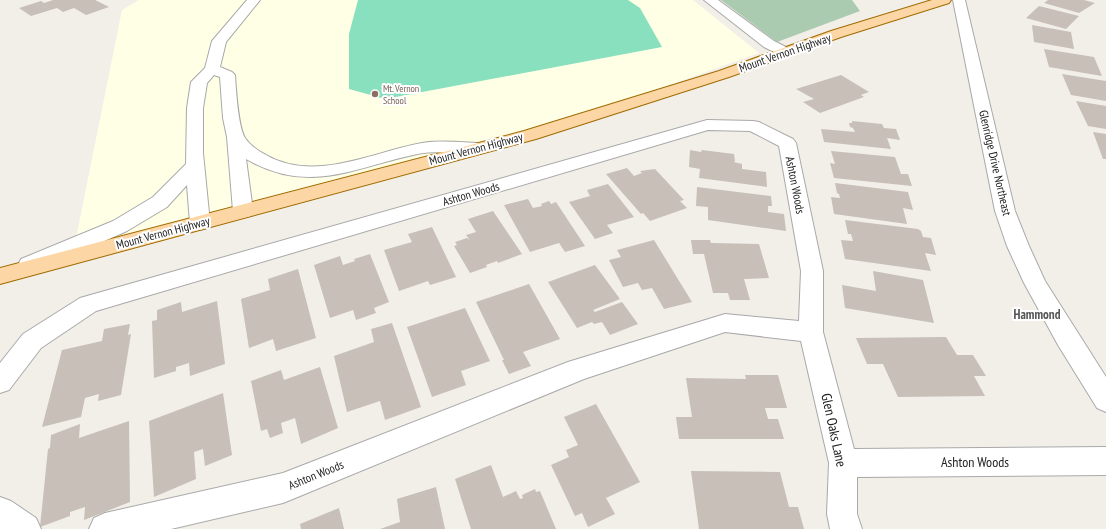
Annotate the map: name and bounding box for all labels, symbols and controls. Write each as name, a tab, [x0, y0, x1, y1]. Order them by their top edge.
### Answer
street label: Mount Vernon Highway	[737, 30, 833, 75]
place label: Mt. Vernon School	[383, 82, 419, 107]
marker: Mt. Vernon School	[370, 89, 380, 99]
street label: Glenridge Drive Northeast	[976, 109, 1015, 218]
street label: Mount Vernon Highway	[427, 129, 525, 168]
street label: Ashton Woods	[783, 155, 808, 215]
street label: Ashton Woods	[441, 178, 501, 209]
street label: Mount Vernon Highway	[114, 213, 212, 252]
district label: Hammond	[1014, 306, 1061, 323]
street label: Glen Oaks Lane	[817, 392, 851, 469]
street label: Ashton Woods	[941, 453, 1009, 471]
street label: Ashton Woods	[286, 457, 346, 492]

